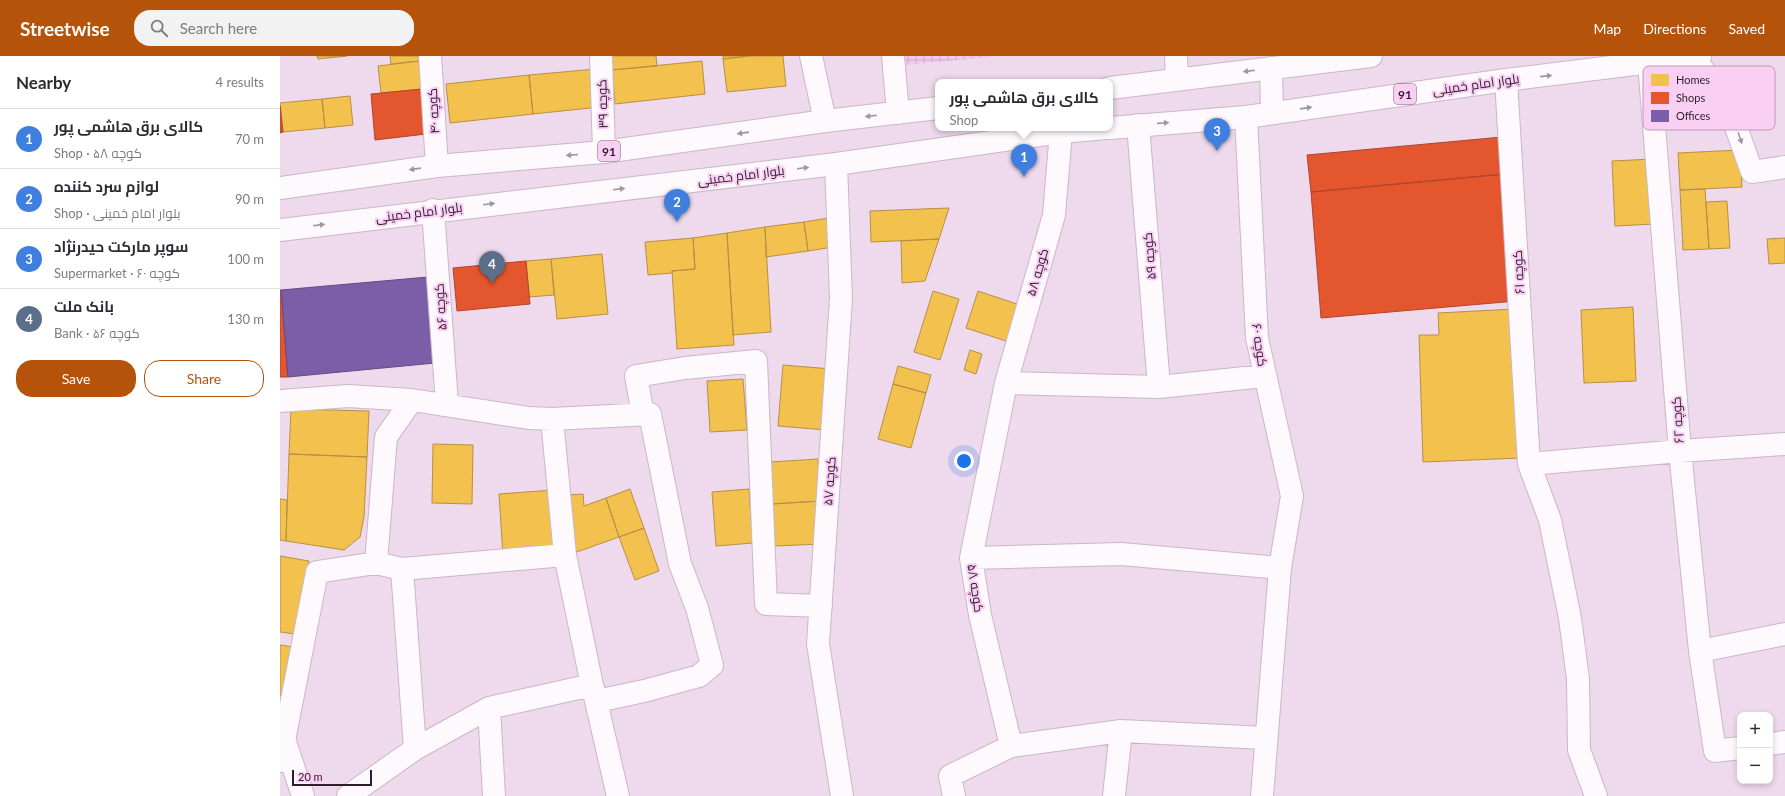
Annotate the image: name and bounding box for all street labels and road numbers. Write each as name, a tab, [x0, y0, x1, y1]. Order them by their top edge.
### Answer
street label: بلوار امام خمینی	[1432, 70, 1521, 100]
street label: کوچه ۳۹	[593, 79, 613, 129]
road number: 91	[1394, 84, 1416, 104]
street label: کوچه ۴۰	[424, 88, 444, 134]
road number: 91	[598, 141, 620, 161]
street label: بلوار امام خمینی	[697, 162, 786, 190]
street label: بلوار امام خمینی	[375, 199, 464, 227]
street label: کوچه ۵۹	[1139, 231, 1161, 280]
street label: کوچه ۵۸	[1023, 246, 1053, 298]
street label: کوچه ۶۱	[1509, 250, 1529, 294]
street label: کوچه ۵۶	[430, 283, 452, 331]
street label: کوچه ۶۰	[1247, 323, 1271, 368]
street label: کوچه ۶۲	[1667, 396, 1689, 444]
street label: کوچه ۵۷	[819, 456, 841, 506]
street label: کوچه ۵۸	[962, 563, 988, 614]

